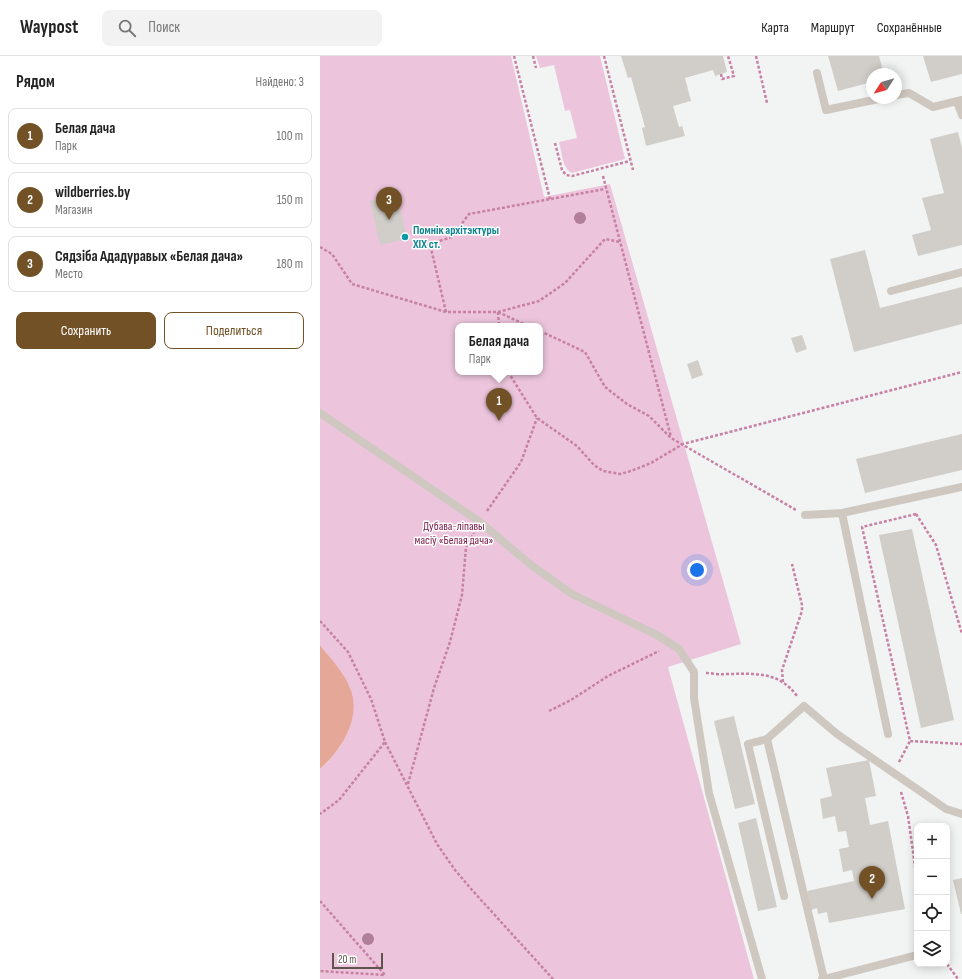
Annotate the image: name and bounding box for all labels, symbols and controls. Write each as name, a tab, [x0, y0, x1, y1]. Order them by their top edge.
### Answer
search box	[102, 10, 382, 46]
text: Waypost	[20, 16, 78, 39]
icon: search	[116, 17, 138, 39]
text: Поиск	[148, 18, 180, 37]
text: Карта	[761, 19, 789, 36]
text: Маршрут	[811, 19, 855, 36]
text: Сохранённые	[877, 19, 942, 36]
north arrow	[866, 68, 902, 104]
text: Рядом	[16, 72, 55, 92]
text: Найдено: 3	[256, 74, 304, 90]
text: Белая дача	[55, 119, 115, 138]
text: 1	[27, 128, 33, 144]
text: 100 m	[276, 128, 303, 144]
text: Парк	[55, 138, 77, 154]
text: wildberries.by	[55, 183, 130, 202]
pin: 3	[376, 187, 402, 220]
text: 2	[27, 192, 33, 208]
text: 150 m	[277, 192, 303, 208]
text: Магазин	[55, 202, 92, 218]
place label: Помнік архітэктуры XIX ст.	[412, 223, 499, 252]
marker: Помнік архітэктуры XIX ст.	[400, 232, 410, 242]
text: Сядзіба Ададуравых «Белая дача»	[55, 247, 243, 266]
text: 3	[27, 256, 33, 272]
text: 180 m	[277, 256, 303, 272]
text: Место	[55, 266, 83, 282]
button: Сохранить	[16, 312, 156, 349]
button: Поделиться	[164, 312, 304, 349]
popup	[455, 323, 543, 375]
text: Белая дача	[469, 332, 529, 351]
text: Парк	[469, 351, 491, 367]
pin: 1	[486, 388, 512, 421]
park label: Дубава-ліпавы масіў «Белая дача»	[415, 519, 494, 548]
your location	[687, 560, 707, 580]
map controls	[914, 823, 950, 967]
button: +	[914, 823, 950, 859]
button: −	[914, 859, 950, 895]
pin: 2	[859, 866, 885, 899]
button: locate	[914, 895, 950, 931]
button: layers	[914, 931, 950, 967]
scale bar	[332, 951, 383, 970]
text: 20 m	[338, 953, 356, 966]

